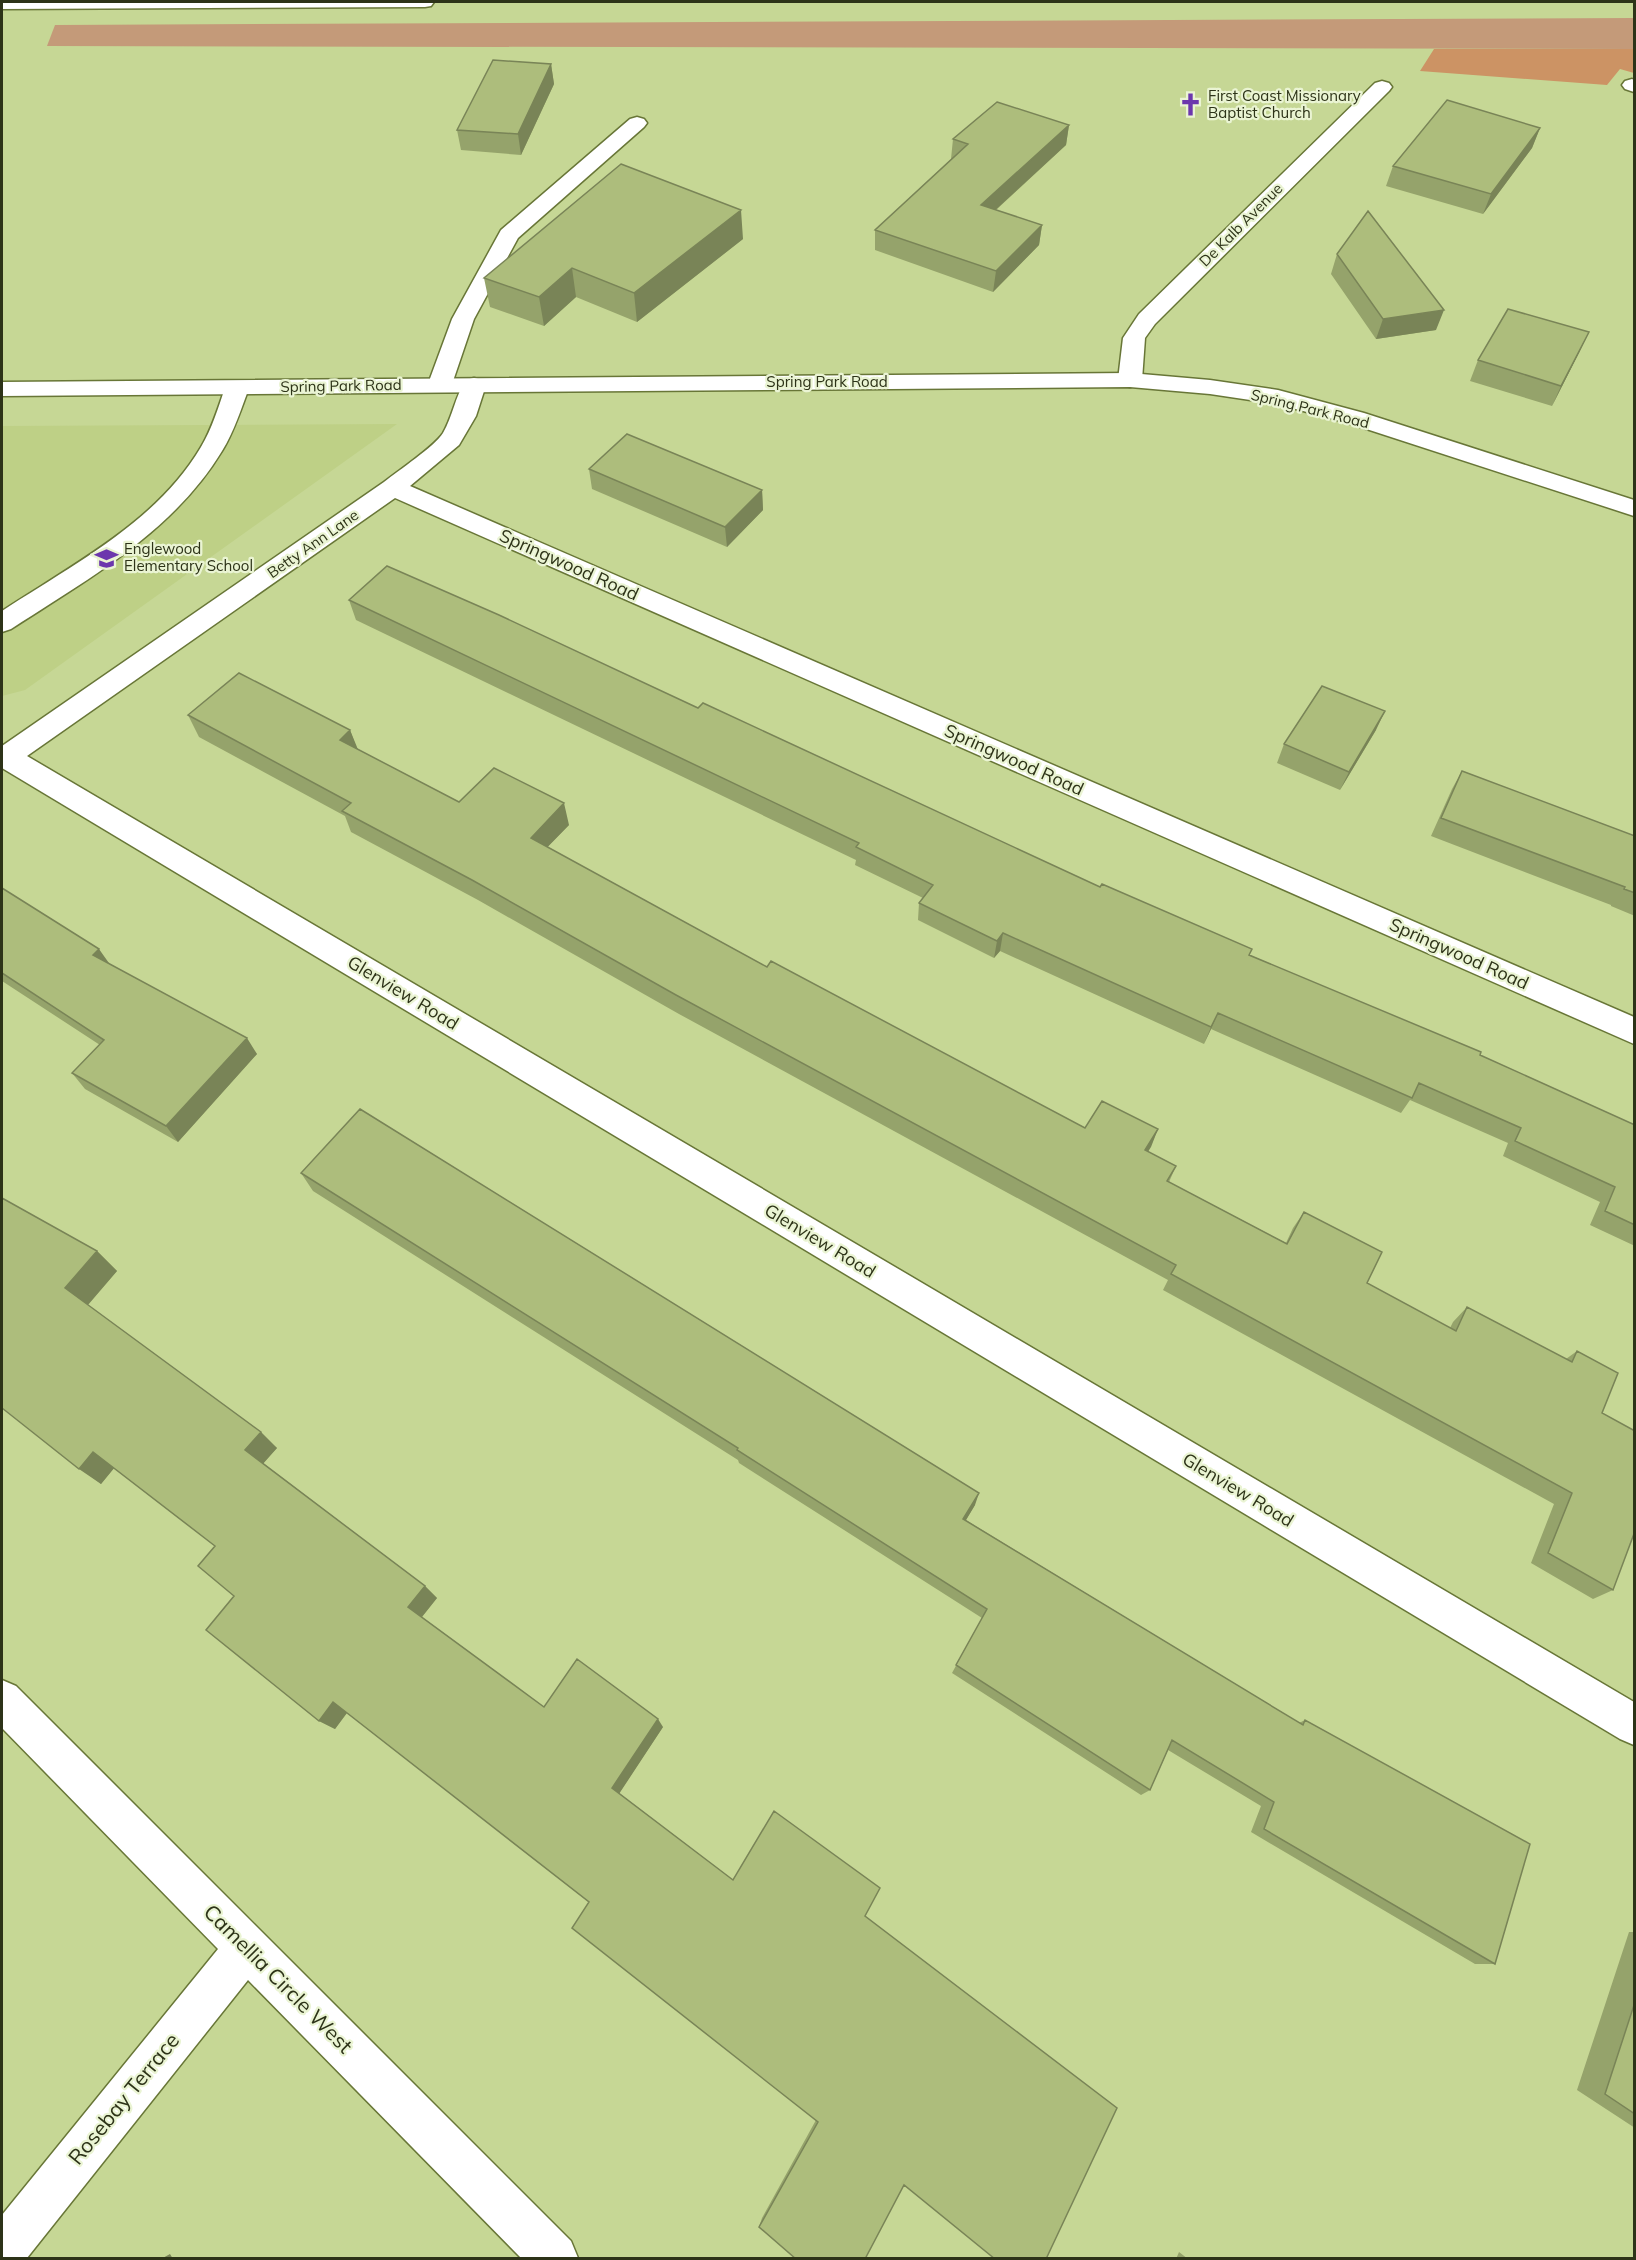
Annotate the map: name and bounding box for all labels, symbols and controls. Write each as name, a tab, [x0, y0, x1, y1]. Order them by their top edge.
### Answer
place label: First Coast Missionary Baptist Church	[1208, 86, 1361, 122]
church icon: First Coast Missionary Baptist Church	[1177, 92, 1203, 118]
street label: De Kalb Avenue	[1195, 179, 1286, 270]
street label: Spring Park Road	[766, 372, 888, 391]
street label: Spring Park Road	[280, 375, 402, 396]
street label: Spring Park Road	[1249, 385, 1371, 432]
street label: Betty Ann Lane	[263, 505, 362, 582]
street label: Springwood Road	[496, 524, 642, 606]
place label: Englewood Elementary School	[124, 539, 253, 575]
school or university icon: Englewood Elementary School	[93, 545, 119, 571]
street label: Springwood Road	[941, 719, 1087, 801]
street label: Springwood Road	[1386, 913, 1532, 995]
street label: Glenview Road	[343, 950, 463, 1035]
street label: Glenview Road	[760, 1198, 880, 1283]
street label: Glenview Road	[1178, 1447, 1298, 1532]
street label: Camellia Circle West	[199, 1898, 359, 2058]
street label: Rosebay Terrace	[62, 2027, 184, 2169]

